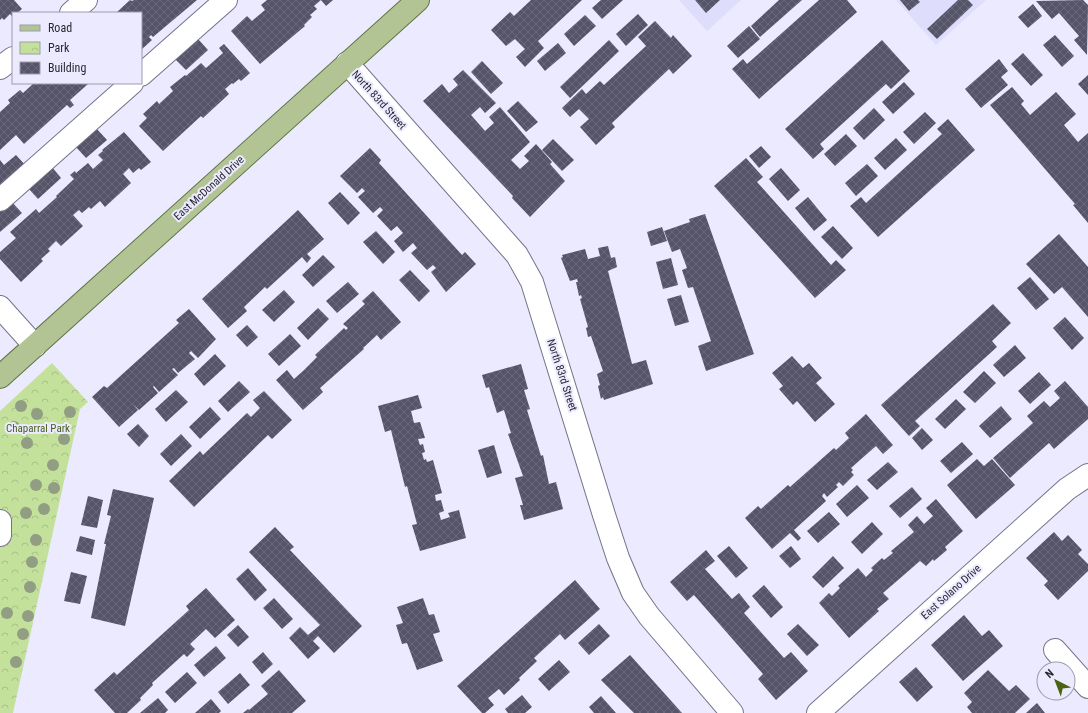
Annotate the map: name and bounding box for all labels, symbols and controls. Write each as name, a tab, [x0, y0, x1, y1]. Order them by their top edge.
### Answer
legend	[12, 12, 142, 84]
text: Road	[48, 21, 72, 35]
text: Park	[48, 41, 70, 55]
text: Building	[48, 61, 86, 75]
street label: North 83rd Street	[349, 68, 409, 132]
street label: East McDonald Drive	[171, 153, 247, 223]
street label: North 83rd Street	[544, 337, 580, 413]
park label: Chaparral Park	[6, 422, 70, 435]
street label: East Solano Drive	[918, 562, 984, 622]
north arrow	[1036, 661, 1076, 701]
text: N	[1043, 667, 1057, 681]

